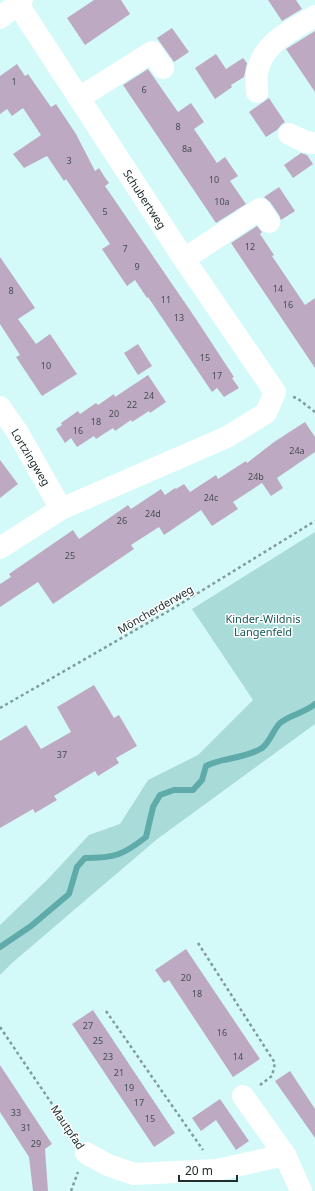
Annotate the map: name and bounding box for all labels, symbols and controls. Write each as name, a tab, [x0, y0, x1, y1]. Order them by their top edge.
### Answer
house number: 1	[11, 75, 17, 88]
house number: 6	[141, 83, 147, 96]
house number: 8	[175, 120, 181, 133]
house number: 8a	[182, 142, 192, 155]
house number: 3	[66, 154, 72, 167]
street label: Schubertweg	[120, 166, 170, 232]
house number: 10	[209, 173, 219, 186]
house number: 10a	[214, 195, 230, 208]
house number: 5	[102, 205, 108, 218]
house number: 12	[245, 240, 255, 253]
house number: 7	[122, 242, 128, 255]
house number: 9	[134, 260, 140, 273]
house number: 14	[273, 282, 283, 295]
house number: 8	[8, 284, 14, 297]
house number: 11	[161, 293, 171, 306]
house number: 16	[283, 298, 293, 311]
house number: 13	[174, 311, 184, 324]
house number: 15	[200, 351, 210, 364]
house number: 10	[41, 359, 51, 372]
house number: 17	[212, 369, 222, 382]
house number: 24	[144, 389, 154, 402]
house number: 22	[127, 398, 137, 411]
house number: 20	[109, 407, 119, 420]
house number: 18	[91, 415, 101, 428]
house number: 16	[73, 424, 83, 437]
street label: Lortzingweg	[8, 426, 54, 488]
house number: 24a	[289, 444, 305, 457]
house number: 24b	[248, 470, 264, 483]
house number: 24c	[204, 491, 219, 504]
house number: 24d	[145, 507, 161, 520]
house number: 26	[117, 514, 127, 527]
house number: 25	[65, 549, 75, 562]
street label: Möncherderweg	[114, 581, 196, 637]
park label: Kinder-Wildnis Langenfeld	[225, 611, 301, 639]
house number: 37	[57, 748, 67, 761]
house number: 20	[181, 971, 191, 984]
house number: 18	[192, 987, 202, 1000]
house number: 27	[83, 1019, 93, 1032]
house number: 16	[217, 1026, 227, 1039]
house number: 25	[93, 1034, 103, 1047]
house number: 23	[103, 1050, 113, 1063]
house number: 14	[233, 1050, 243, 1063]
house number: 21	[114, 1066, 124, 1079]
house number: 19	[124, 1081, 134, 1094]
house number: 17	[134, 1096, 144, 1109]
street label: Mautpfad	[48, 1102, 88, 1152]
house number: 33	[11, 1106, 21, 1119]
house number: 15	[145, 1112, 155, 1125]
house number: 31	[21, 1121, 31, 1134]
house number: 29	[31, 1137, 41, 1150]
scale bar	[179, 1157, 237, 1183]
text: 20 m	[185, 1162, 213, 1179]

